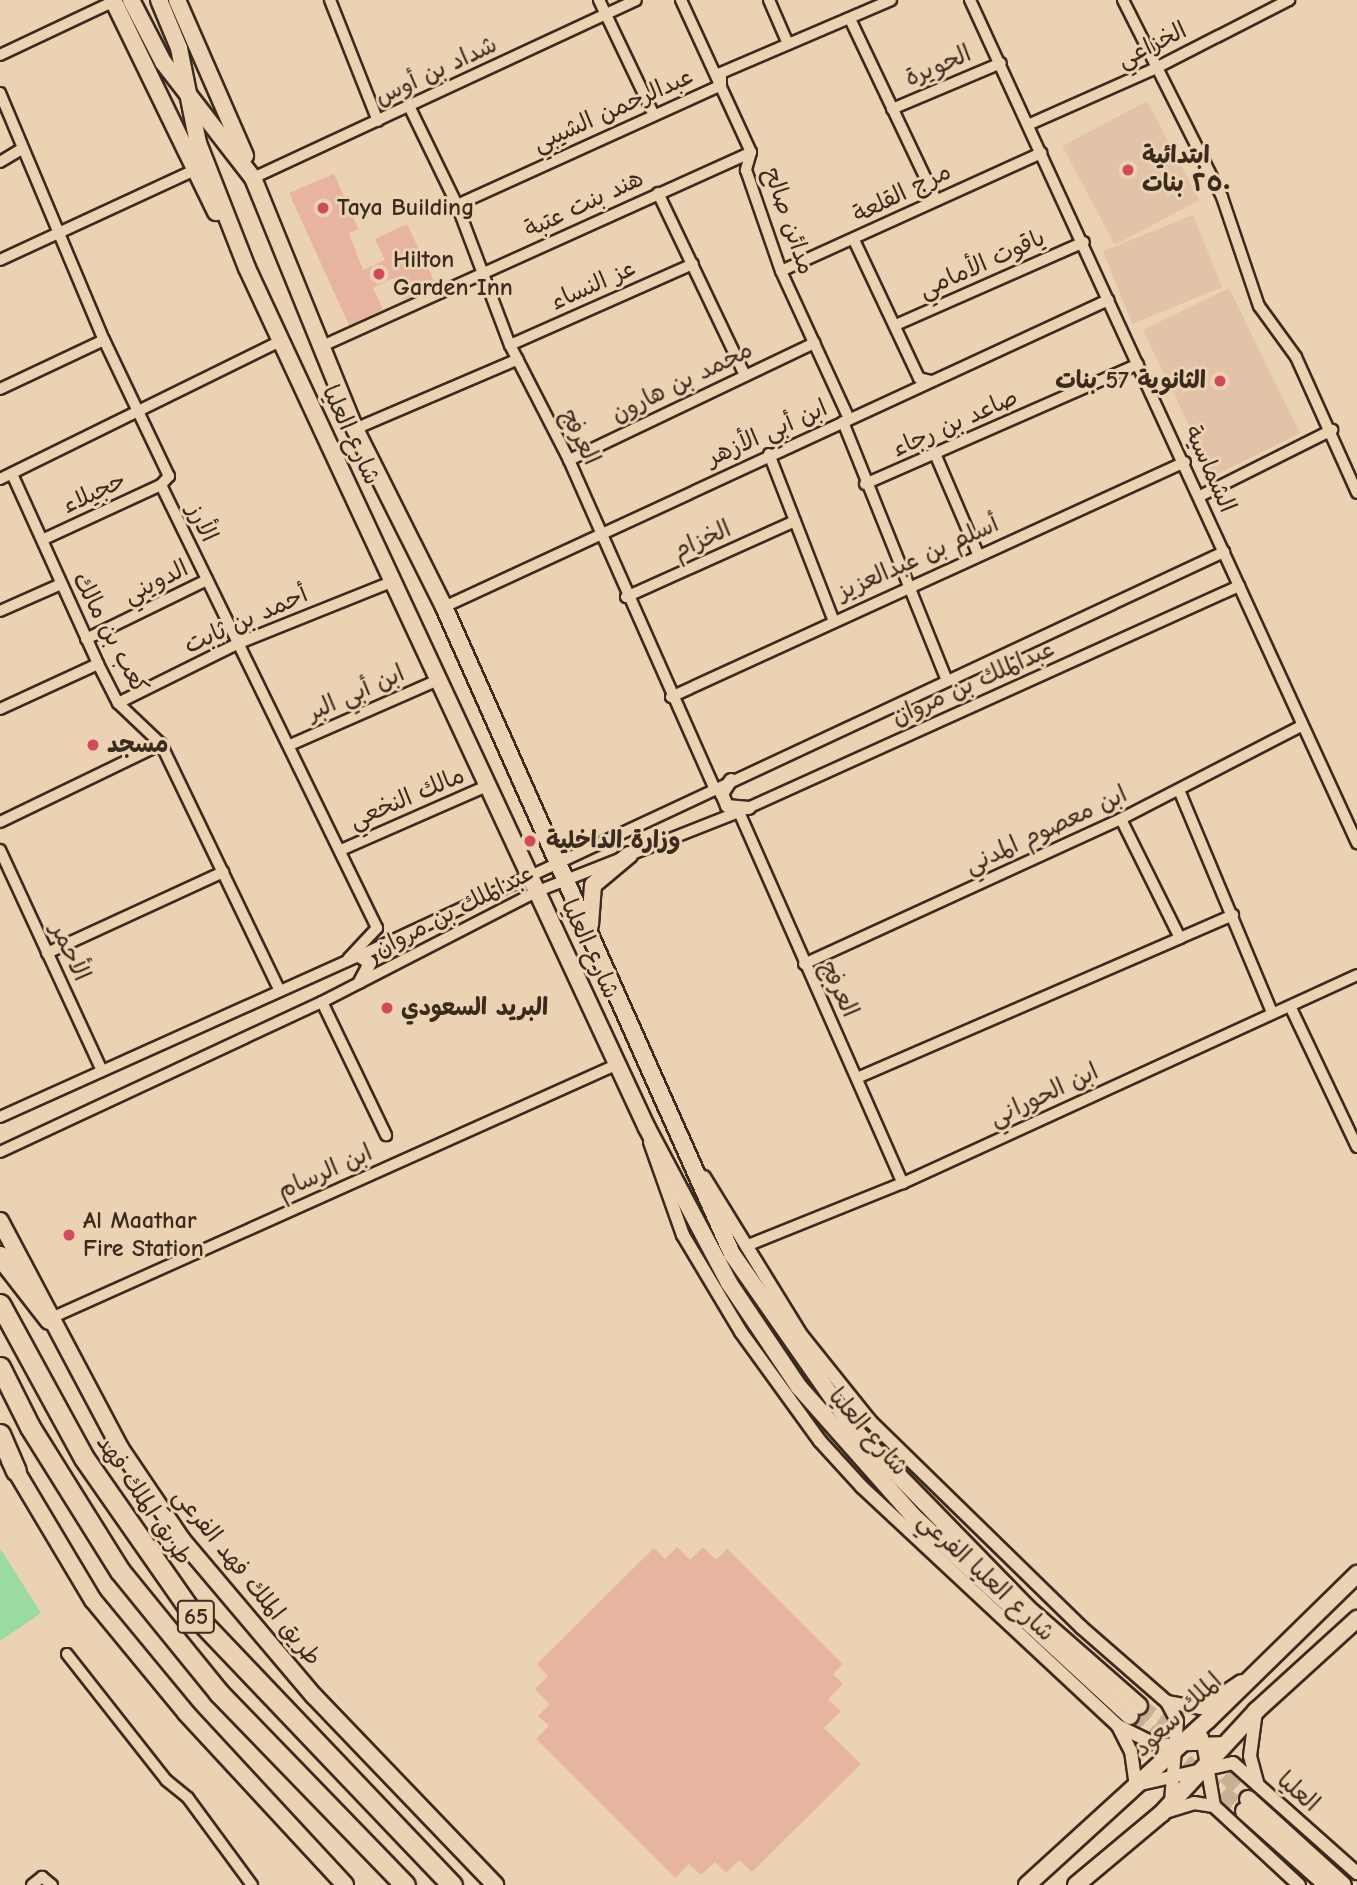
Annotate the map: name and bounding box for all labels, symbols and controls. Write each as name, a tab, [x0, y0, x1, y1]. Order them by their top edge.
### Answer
street label: الخزاعي	[1113, 16, 1191, 74]
street label: شداد بن أوس	[370, 30, 502, 112]
street label: الحويرة	[901, 39, 975, 93]
street label: عبدالرحمن الشيبي	[528, 62, 698, 158]
place label: ابتدائية ٢٥٠ بنات	[1142, 142, 1231, 198]
street label: مرج القلعة	[848, 157, 956, 229]
marker: ابتدائية ٢٥٠ بنات	[1120, 162, 1136, 178]
street label: هند بنت عتبة	[520, 164, 648, 244]
street label: مدائن صالح	[757, 164, 821, 278]
place label: Taya Building	[337, 194, 474, 222]
marker: Taya Building	[315, 200, 331, 216]
street label: ياقوت الأمامي	[914, 223, 1050, 305]
place label: Hilton Garden Inn	[393, 246, 513, 302]
street label: عز النساء	[546, 254, 640, 316]
marker: Hilton Garden Inn	[371, 266, 387, 282]
street label: محمد بن هارون	[607, 335, 757, 429]
place label: الثانوية 57 بنات	[1055, 367, 1206, 395]
marker: الثانوية 57 بنات	[1212, 373, 1228, 389]
street label: شارع العليا	[315, 381, 387, 489]
street label: صاعد بن رجاء	[888, 383, 1022, 463]
street label: ابن أبي الأزهر	[702, 394, 832, 472]
street label: العرفج	[554, 404, 606, 470]
street label: الشماسية	[1178, 421, 1242, 517]
street label: حجيلاء	[58, 466, 130, 520]
street label: الأرز	[181, 499, 223, 547]
street label: أسلم بن عبدالعزيز	[833, 509, 1003, 607]
street label: الخزام	[669, 515, 735, 565]
street label: الدويني	[119, 554, 193, 610]
street label: كعب بن مالك	[66, 567, 154, 699]
street label: أحمد بن ثابت	[180, 580, 312, 660]
street label: عبدالملك بن مروان	[887, 634, 1059, 732]
street label: ابن أبي البر	[303, 659, 409, 727]
place label: مسجد	[107, 731, 169, 759]
marker: مسجد	[85, 737, 101, 753]
street label: مالك النخعي	[345, 761, 469, 835]
street label: ابن معصوم المدني	[960, 780, 1132, 880]
place label: وزارة الداخلية	[546, 827, 680, 855]
marker: وزارة الداخلية	[520, 831, 540, 851]
street label: عبدالملك بن مروان	[370, 858, 538, 964]
street label: شارع العليا	[554, 895, 626, 1003]
street label: الأحمر	[44, 918, 96, 986]
street label: العرفج	[813, 956, 865, 1022]
place label: البريد السعودي	[401, 994, 548, 1022]
marker: البريد السعودي	[379, 1000, 395, 1016]
street label: ابن الحوراني	[985, 1057, 1103, 1133]
street label: ابن الرسام	[273, 1138, 377, 1206]
place label: Al Maathar Fire Station	[83, 1207, 204, 1263]
marker: Al Maathar Fire Station	[61, 1227, 77, 1243]
street label: شارع العليا	[822, 1382, 914, 1482]
street label: طريق الملك فهد	[90, 1430, 198, 1570]
street label: طريق الملك فهد الفرعي	[167, 1482, 327, 1672]
street label: شارع العليا الفرعي	[912, 1506, 1060, 1648]
road number: 65	[177, 1598, 215, 1636]
street label: الملك سعود	[1128, 1667, 1228, 1763]
street label: العليا	[1271, 1766, 1325, 1818]

